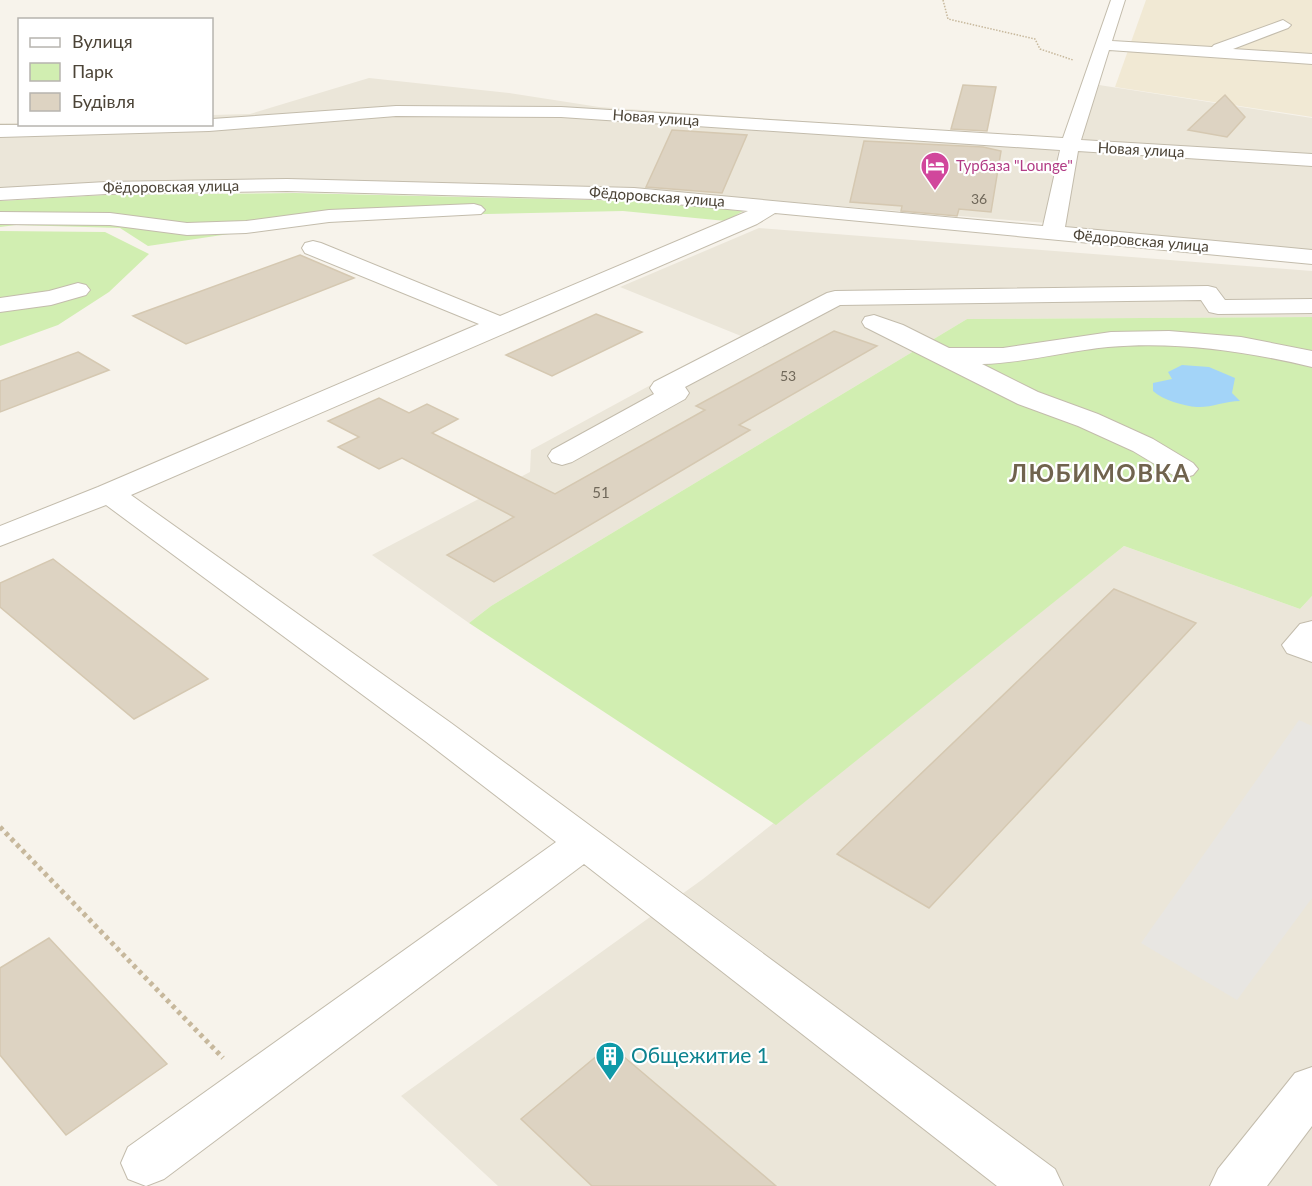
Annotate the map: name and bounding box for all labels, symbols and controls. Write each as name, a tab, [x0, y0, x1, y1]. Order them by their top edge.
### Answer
legend	[18, 18, 213, 126]
text: Вулиця	[72, 30, 133, 52]
text: Парк	[72, 60, 114, 82]
text: Будівля	[72, 90, 135, 112]
street label: Новая улица	[612, 105, 700, 129]
street label: Новая улица	[1097, 138, 1185, 160]
hotel icon: Турбаза "Lounge"	[919, 150, 951, 192]
place label: Турбаза "Lounge"	[956, 156, 1073, 174]
street label: Фёдоровская улица	[103, 176, 239, 196]
street label: Фёдоровская улица	[589, 182, 726, 210]
house number: 36	[971, 190, 987, 207]
street label: Фёдоровская улица	[1073, 225, 1210, 255]
house number: 53	[780, 367, 796, 384]
district label: ЛЮБИМОВКА	[1008, 458, 1191, 487]
house number: 51	[592, 483, 610, 501]
building icon: Общежитие 1	[594, 1040, 626, 1082]
place label: Общежитие 1	[631, 1042, 769, 1067]

